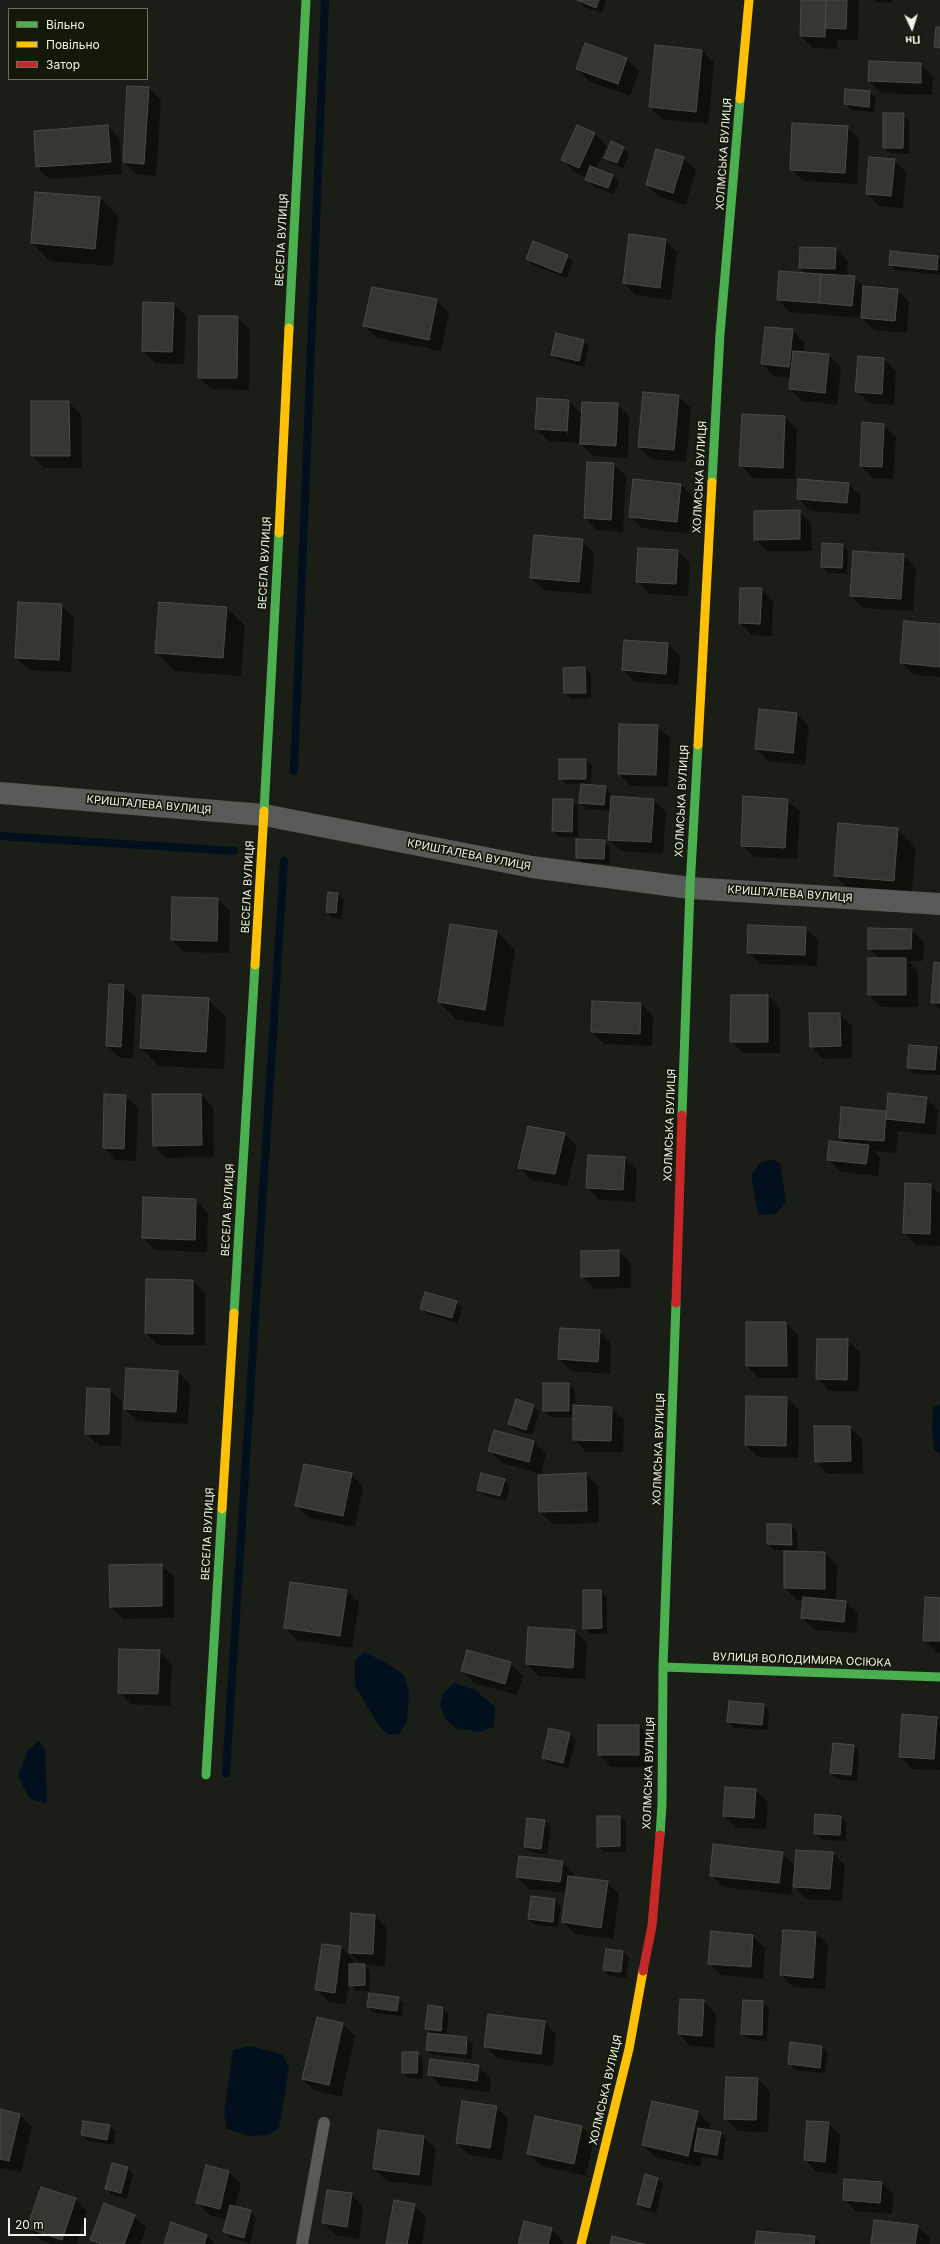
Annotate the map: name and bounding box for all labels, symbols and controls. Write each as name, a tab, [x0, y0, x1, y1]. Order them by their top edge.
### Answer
legend	[8, 8, 148, 80]
north arrow	[892, 8, 932, 48]
text: Вільно	[46, 17, 85, 32]
text: Пн	[905, 32, 921, 47]
text: Повільно	[46, 37, 100, 52]
text: Затор	[46, 57, 80, 72]
street label: ХОЛМСЬКА ВУЛИЦЯ	[713, 97, 735, 211]
street label: ВЕСЕЛА ВУЛИЦЯ	[273, 193, 291, 287]
street label: ХОЛМСЬКА ВУЛИЦЯ	[690, 420, 710, 534]
street label: ВЕСЕЛА ВУЛИЦЯ	[256, 516, 274, 610]
street label: ХОЛМСЬКА ВУЛИЦЯ	[672, 744, 692, 858]
street label: КРИШТАЛЕВА ВУЛИЦЯ	[86, 793, 212, 817]
street label: КРИШТАЛЕВА ВУЛИЦЯ	[406, 837, 532, 873]
street label: ВЕСЕЛА ВУЛИЦЯ	[239, 840, 257, 934]
street label: КРИШТАЛЕВА ВУЛИЦЯ	[727, 883, 853, 905]
street label: ХОЛМСЬКА ВУЛИЦЯ	[661, 1069, 679, 1181]
street label: ВЕСЕЛА ВУЛИЦЯ	[219, 1163, 237, 1257]
street label: ХОЛМСЬКА ВУЛИЦЯ	[650, 1393, 668, 1505]
street label: ВЕСЕЛА ВУЛИЦЯ	[199, 1487, 217, 1581]
street label: ВУЛИЦЯ ВОЛОДИМИРА ОСІЮКА	[712, 1650, 892, 1670]
street label: ХОЛМСЬКА ВУЛИЦЯ	[640, 1717, 658, 1829]
street label: ХОЛМСЬКА ВУЛИЦЯ	[587, 2034, 625, 2146]
scale bar	[10, 2210, 88, 2236]
text: 20 m	[15, 2217, 44, 2232]

